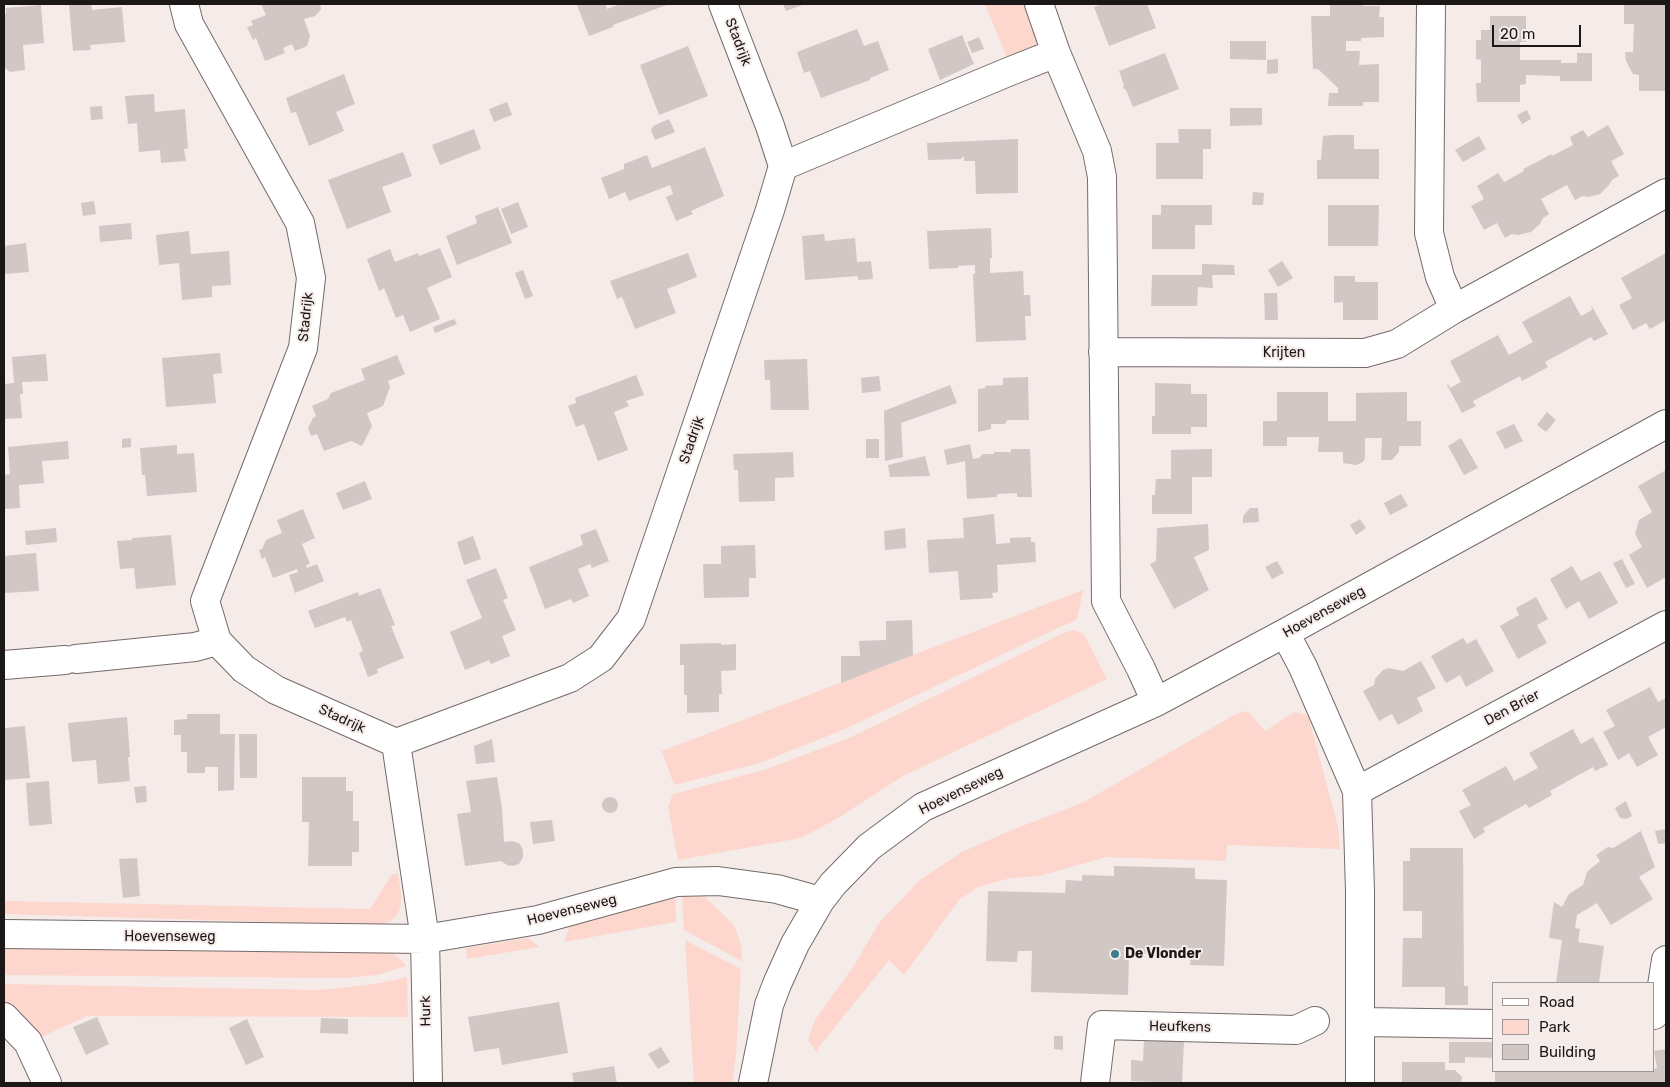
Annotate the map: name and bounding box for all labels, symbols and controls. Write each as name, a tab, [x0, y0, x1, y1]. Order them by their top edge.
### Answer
scale bar	[1495, 15, 1584, 47]
street label: Stadrijk	[721, 16, 755, 68]
text: 20 m	[1500, 25, 1535, 43]
street label: Stadrijk	[295, 291, 317, 343]
street label: Krijten	[1263, 345, 1305, 361]
street label: Stadrijk	[676, 414, 708, 466]
street label: Hoevenseweg	[1280, 582, 1368, 642]
street label: Den Brier	[1481, 686, 1543, 730]
street label: Stadrijk	[316, 701, 368, 737]
street label: Hoevenseweg	[916, 763, 1006, 819]
street label: Hoevenseweg	[526, 891, 618, 929]
street label: Hoevenseweg	[124, 929, 216, 945]
place label: De Vlonder	[1125, 946, 1201, 962]
marker: De Vlonder	[1109, 948, 1121, 960]
legend	[1492, 982, 1655, 1072]
text: Road	[1539, 993, 1575, 1011]
street label: Hurk	[417, 995, 435, 1027]
street label: Heufkens	[1149, 1018, 1211, 1036]
text: Park	[1539, 1018, 1570, 1036]
text: Building	[1539, 1043, 1596, 1061]

